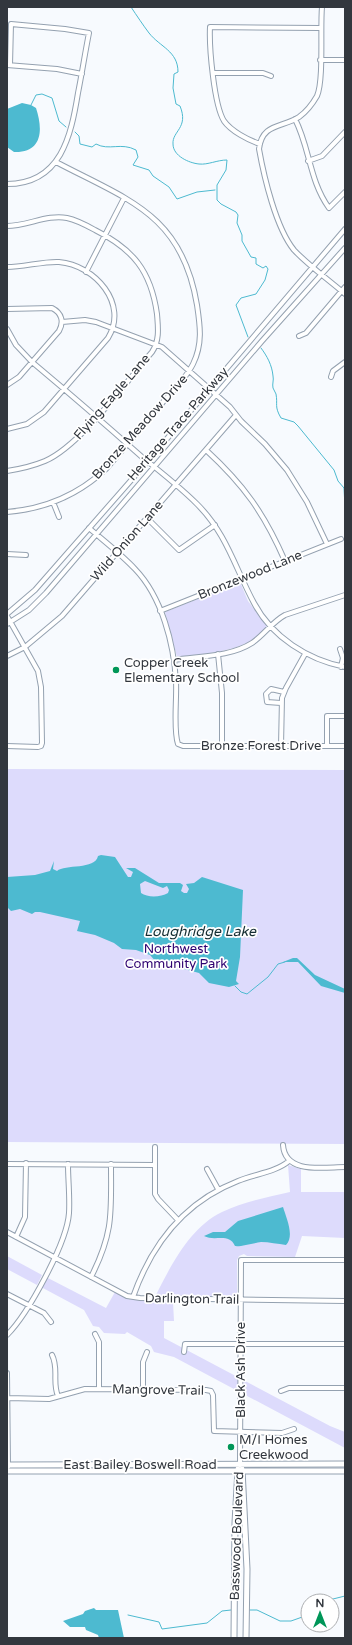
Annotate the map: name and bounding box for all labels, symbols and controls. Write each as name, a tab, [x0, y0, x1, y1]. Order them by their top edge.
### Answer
street label: Flying Eagle Lane	[70, 351, 154, 443]
street label: Heritage Trace Parkway	[124, 364, 232, 484]
street label: Bronze Meadow Drive	[89, 371, 191, 483]
street label: Wild Onion Lane	[88, 497, 166, 585]
street label: Bronzewood Lane	[196, 547, 304, 603]
place label: Copper Creek Elementary School	[124, 655, 239, 686]
marker: Copper Creek Elementary School	[111, 665, 121, 675]
street label: Bronze Forest Drive	[201, 738, 321, 754]
water label: Loughridge Lake	[144, 923, 257, 940]
park label: Northwest Community Park	[125, 941, 227, 972]
street label: Darlington Trail	[145, 1290, 239, 1308]
street label: Black Ash Drive	[233, 1322, 249, 1418]
street label: Mangrove Trail	[112, 1381, 204, 1399]
place label: M/I Homes Creekwood	[239, 1432, 309, 1463]
marker: M/I Homes Creekwood	[226, 1442, 236, 1452]
street label: East Bailey Boswell Road	[63, 1457, 217, 1473]
street label: Basswood Boulevard	[227, 1471, 247, 1601]
north arrow	[300, 1593, 340, 1633]
text: N	[316, 1597, 324, 1610]

